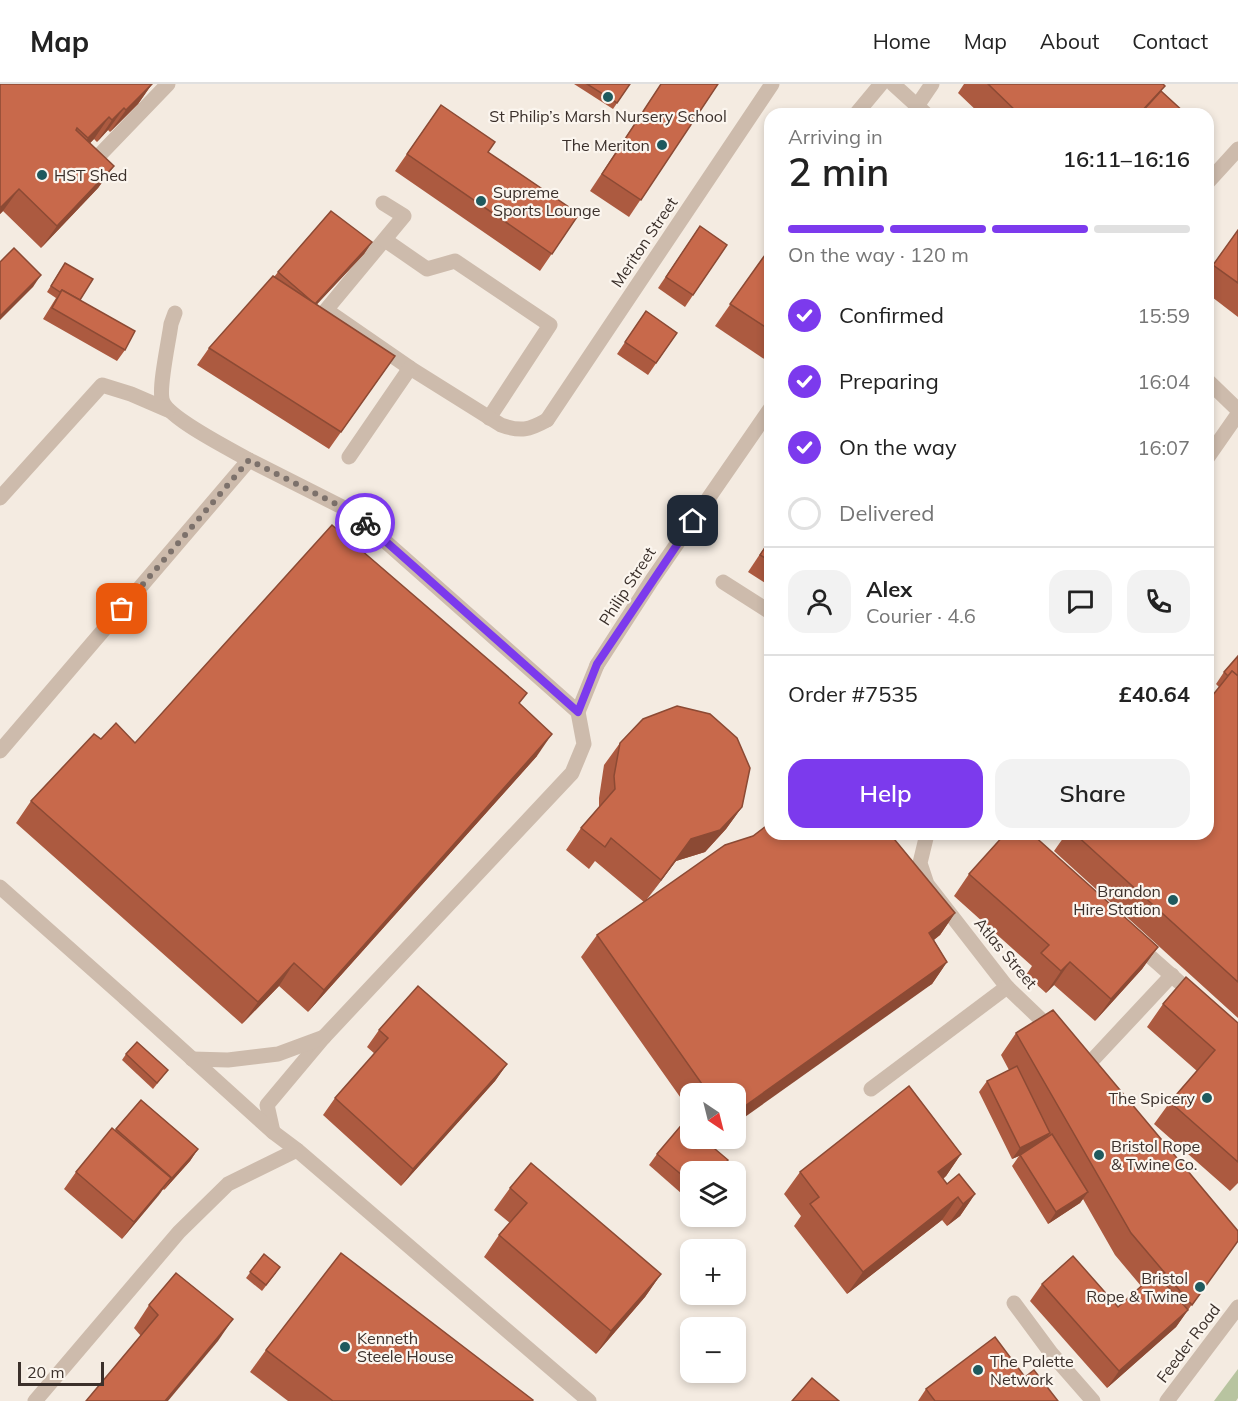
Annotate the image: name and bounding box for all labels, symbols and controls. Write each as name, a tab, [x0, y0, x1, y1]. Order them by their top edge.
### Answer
text: Map	[30, 24, 89, 59]
text: Home	[873, 28, 931, 54]
text: Map	[964, 28, 1007, 54]
text: About	[1040, 28, 1099, 54]
text: Contact	[1132, 28, 1208, 54]
marker: St Philip’s Marsh Nursery School	[601, 90, 615, 104]
place label: St Philip’s Marsh Nursery School	[489, 106, 727, 126]
text: Arriving in	[788, 124, 883, 149]
place label: The Meriton	[562, 135, 650, 155]
marker: The Meriton	[655, 138, 669, 152]
text: 16:11–16:16	[1063, 145, 1190, 173]
text: 2 min	[788, 147, 889, 196]
place label: HST Shed	[54, 165, 127, 185]
marker: HST Shed	[35, 168, 49, 182]
place label: Supreme Sports Lounge	[493, 182, 600, 220]
street label: Meriton Street	[606, 193, 682, 291]
marker: Supreme Sports Lounge	[474, 194, 488, 208]
text: On the way · 120 m	[788, 242, 969, 267]
icon: check	[788, 299, 821, 332]
text: Confirmed	[839, 301, 944, 329]
text: 15:59	[1137, 303, 1190, 328]
icon: check	[788, 365, 821, 398]
text: Preparing	[839, 367, 939, 395]
text: 16:04	[1137, 369, 1190, 394]
icon: check	[788, 431, 821, 464]
text: On the way	[839, 433, 957, 461]
text: 16:07	[1137, 435, 1190, 460]
courier	[335, 493, 395, 553]
pin	[667, 495, 718, 546]
text: Delivered	[839, 499, 934, 527]
icon: home	[676, 504, 709, 537]
icon: bike	[349, 507, 382, 540]
street label: Philip Street	[594, 543, 660, 629]
button: person	[788, 570, 851, 633]
button: chat	[1049, 570, 1112, 633]
button: phone	[1127, 570, 1190, 633]
text: Alex	[866, 575, 912, 603]
pin	[96, 583, 147, 634]
icon: bag	[105, 592, 138, 625]
text: Courier · 4.6	[866, 603, 976, 628]
text: Order #7535	[788, 680, 918, 708]
text: £40.64	[1119, 680, 1190, 708]
button: Help	[788, 759, 983, 828]
button: Share	[995, 759, 1190, 828]
place label: Brandon Hire Station	[1073, 881, 1161, 919]
marker: Brandon Hire Station	[1166, 893, 1180, 907]
street label: Atlas Street	[970, 913, 1042, 993]
north arrow	[680, 1083, 746, 1149]
map controls	[680, 1083, 746, 1383]
place label: The Spicery	[1108, 1088, 1196, 1108]
marker: The Spicery	[1200, 1091, 1214, 1105]
place label: Bristol Rope & Twine Co.	[1111, 1136, 1200, 1174]
marker: Bristol Rope & Twine Co.	[1092, 1148, 1106, 1162]
button: layers	[680, 1161, 746, 1227]
button: +	[680, 1239, 746, 1305]
place label: Bristol Rope & Twine	[1086, 1268, 1188, 1306]
marker: Bristol Rope & Twine	[1193, 1280, 1207, 1294]
street label: Feeder Road	[1152, 1300, 1224, 1386]
button: −	[680, 1317, 746, 1383]
place label: Kenneth Steele House	[357, 1328, 454, 1366]
marker: Kenneth Steele House	[338, 1340, 352, 1354]
place label: The Palette Network	[990, 1351, 1074, 1389]
scale bar	[18, 1359, 104, 1386]
text: 20 m	[27, 1362, 64, 1382]
marker: The Palette Network	[971, 1363, 985, 1377]

